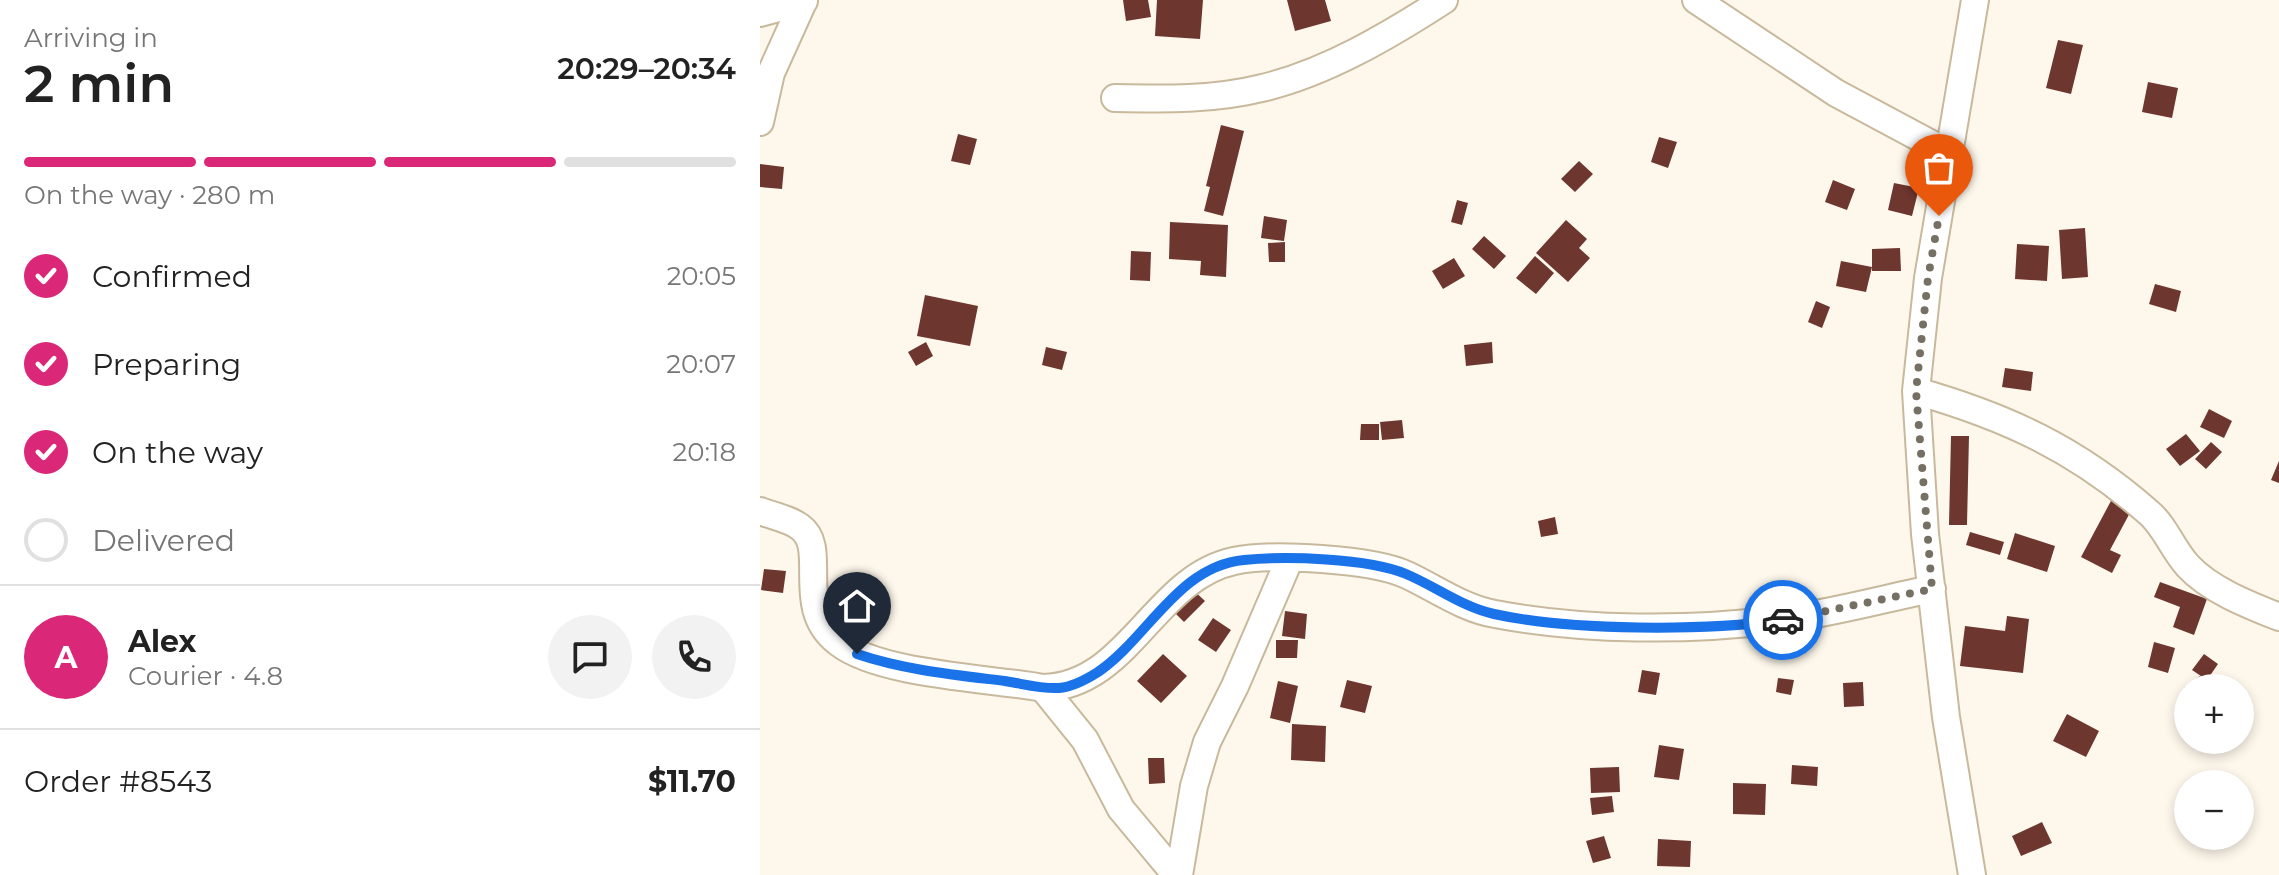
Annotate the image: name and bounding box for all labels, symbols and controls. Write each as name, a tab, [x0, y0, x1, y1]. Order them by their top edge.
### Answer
text: Arriving in	[24, 22, 158, 54]
text: 20:29–20:34	[557, 50, 736, 87]
text: 2 min	[24, 52, 174, 115]
pin	[1905, 134, 1973, 216]
icon: bag	[1917, 146, 1961, 190]
text: On the way · 280 m	[24, 179, 275, 211]
icon: check	[24, 254, 68, 298]
text: Confirmed	[92, 258, 252, 295]
text: 20:05	[667, 260, 736, 292]
icon: check	[24, 342, 68, 386]
text: Preparing	[92, 346, 241, 383]
text: 20:07	[666, 348, 736, 380]
icon: check	[24, 430, 68, 474]
text: On the way	[92, 434, 263, 471]
text: 20:18	[673, 436, 736, 468]
text: Delivered	[92, 522, 235, 559]
pin	[823, 572, 891, 654]
courier	[1743, 580, 1823, 660]
icon: home	[835, 584, 879, 628]
icon: car	[1761, 598, 1805, 642]
button: chat	[548, 615, 632, 699]
button: phone	[652, 615, 736, 699]
text: Alex	[128, 623, 196, 660]
text: A	[55, 639, 77, 676]
text: Courier · 4.8	[128, 660, 283, 692]
map controls	[2174, 674, 2254, 850]
button: +	[2174, 674, 2254, 754]
text: Order #8543	[24, 763, 212, 800]
text: $11.70	[648, 763, 736, 800]
button: −	[2174, 770, 2254, 850]

